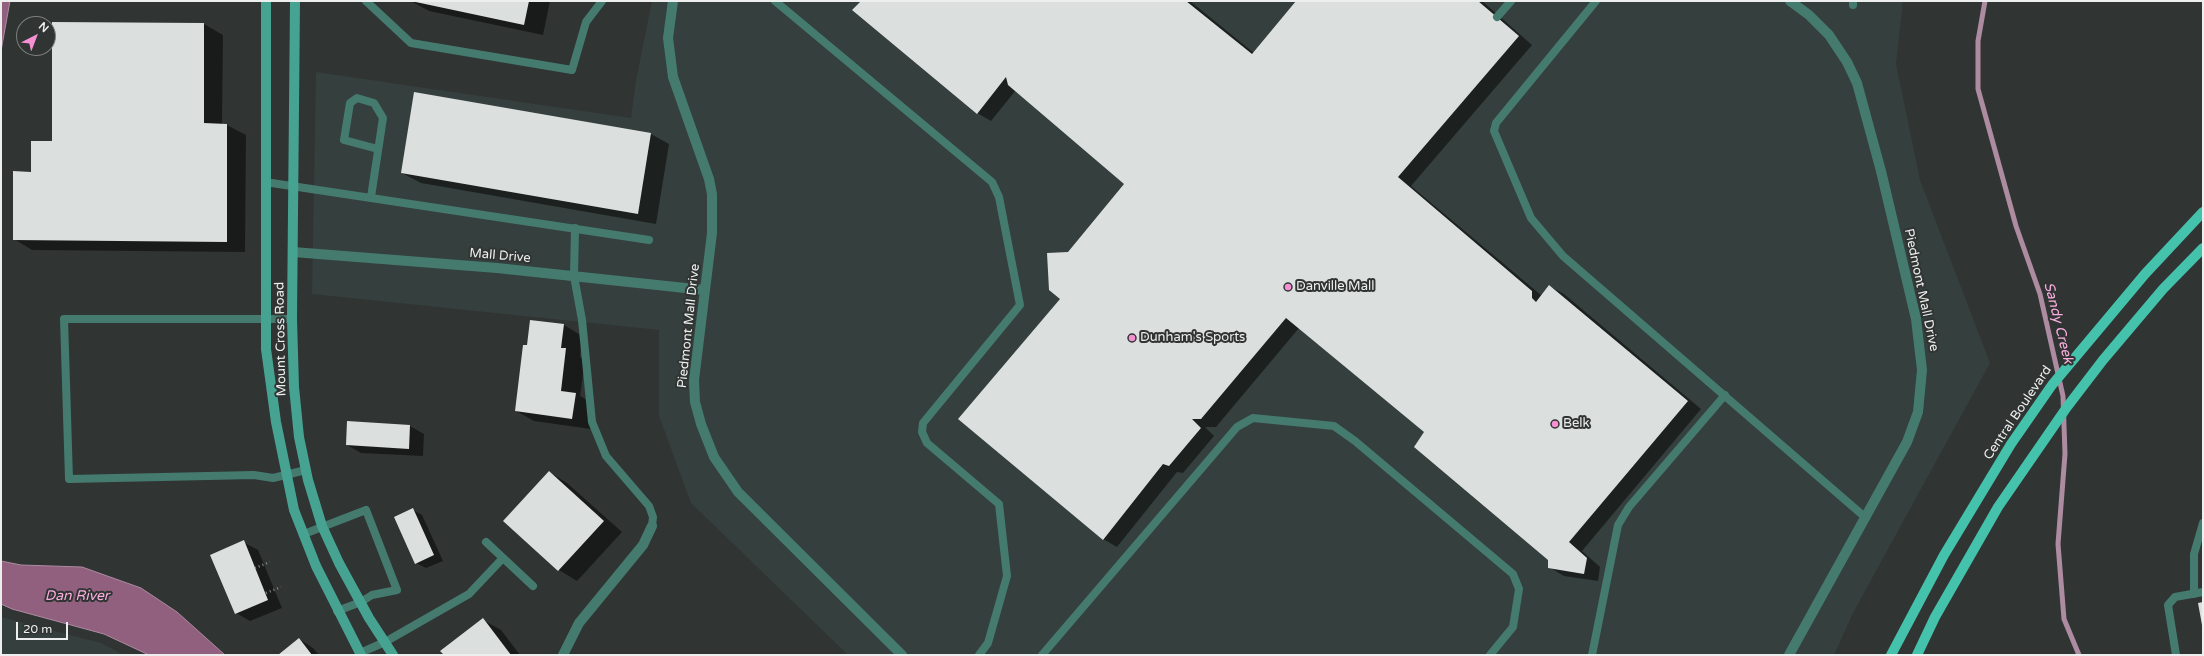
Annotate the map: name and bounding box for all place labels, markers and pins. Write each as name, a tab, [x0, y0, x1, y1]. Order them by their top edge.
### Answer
place label: Danville Mall	[1296, 279, 1374, 295]
marker: Danville Mall	[1283, 282, 1293, 292]
place label: Dunham's Sports	[1140, 330, 1245, 346]
marker: Dunham's Sports	[1127, 333, 1137, 343]
place label: Belk	[1563, 416, 1590, 432]
marker: Belk	[1550, 419, 1560, 429]

